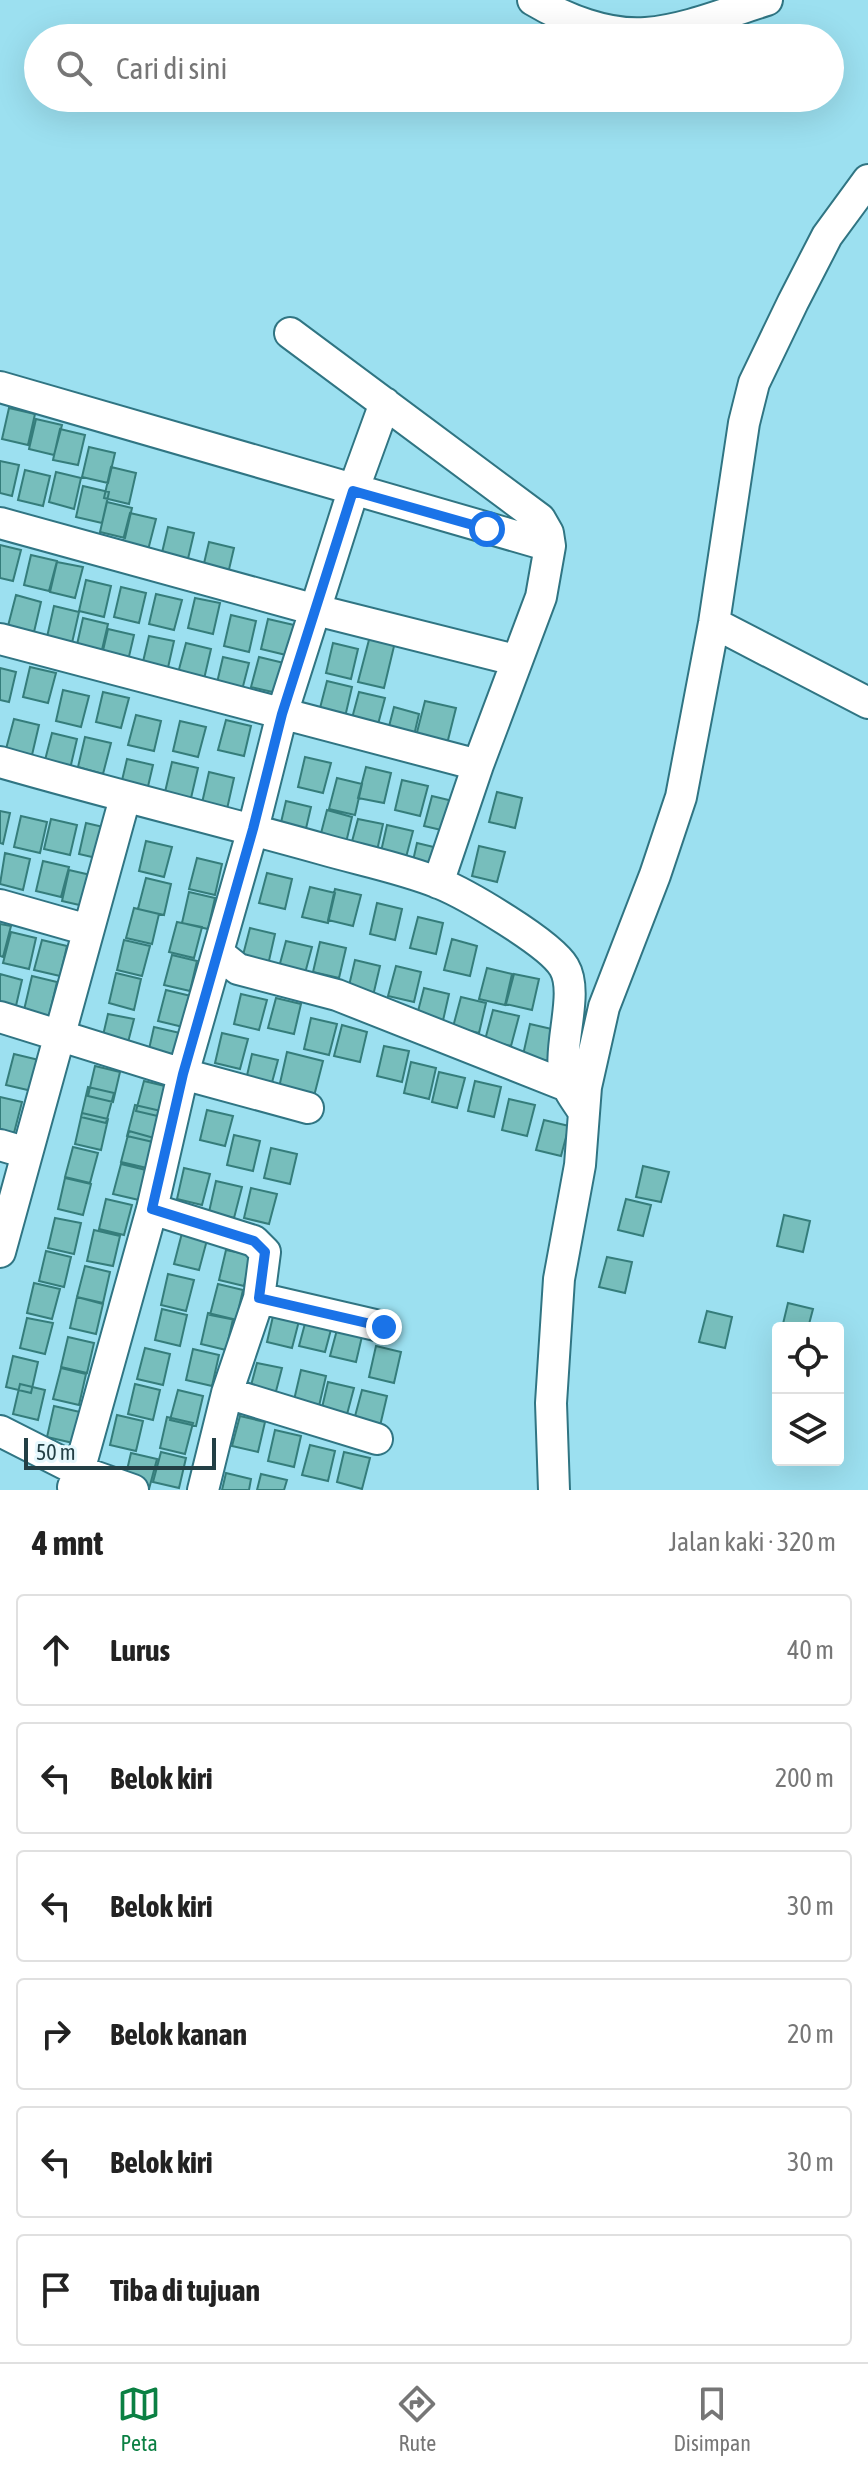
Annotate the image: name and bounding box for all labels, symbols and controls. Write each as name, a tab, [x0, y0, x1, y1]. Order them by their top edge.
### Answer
search box	[24, 24, 844, 112]
icon: search	[52, 46, 96, 90]
text: Cari di sini	[116, 51, 227, 85]
route start	[469, 511, 505, 547]
route end	[366, 1309, 402, 1345]
map controls	[772, 1322, 844, 1466]
button: locate	[772, 1322, 844, 1394]
button: layers	[772, 1394, 844, 1466]
scale bar	[24, 1434, 216, 1470]
text: 50 m	[36, 1439, 76, 1465]
text: 4 mnt	[32, 1523, 103, 1562]
text: Jalan kaki · 320 m	[669, 1527, 836, 1557]
icon: ahead	[34, 1628, 78, 1672]
text: Lurus	[110, 1633, 170, 1667]
text: 40 m	[787, 1635, 834, 1665]
icon: left	[34, 1756, 78, 1800]
text: Belok kiri	[110, 1761, 213, 1795]
text: 200 m	[775, 1763, 834, 1793]
icon: left	[34, 1884, 78, 1928]
text: Belok kiri	[110, 1889, 213, 1923]
text: 30 m	[787, 1891, 834, 1921]
icon: right	[34, 2012, 78, 2056]
text: Belok kanan	[110, 2017, 247, 2051]
text: 20 m	[787, 2019, 834, 2049]
icon: left	[34, 2140, 78, 2184]
text: Belok kiri	[110, 2145, 213, 2179]
text: 30 m	[787, 2147, 834, 2177]
icon: arrive	[34, 2268, 78, 2312]
text: Tiba di tujuan	[110, 2273, 260, 2307]
tab: Peta	[117, 2382, 161, 2456]
tab: Rute	[395, 2382, 439, 2456]
tab: Disimpan	[674, 2382, 751, 2456]

